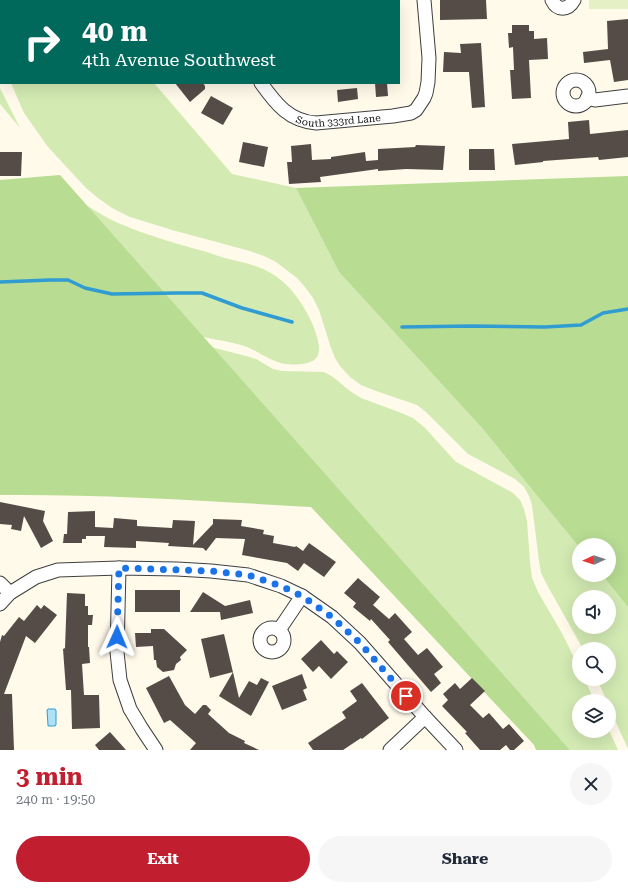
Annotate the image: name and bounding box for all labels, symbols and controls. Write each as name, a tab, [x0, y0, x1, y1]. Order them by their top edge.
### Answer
text: 40 m	[82, 15, 147, 48]
icon: right	[16, 16, 68, 68]
text: 4th Avenue Southwest	[82, 49, 276, 70]
street label: South 333rd Lane	[294, 112, 382, 129]
north arrow	[572, 538, 616, 582]
map controls	[572, 538, 616, 738]
button: sound	[572, 590, 616, 634]
position arrow	[96, 616, 138, 658]
button: search	[572, 642, 616, 686]
pin	[389, 679, 423, 713]
icon: arrive	[395, 685, 417, 707]
button: layers	[572, 694, 616, 738]
text: 3 min	[16, 763, 83, 791]
button: close	[570, 763, 612, 805]
text: 240 m · 19:50	[16, 792, 95, 807]
button: Exit	[16, 836, 310, 882]
button: Share	[318, 836, 612, 882]

